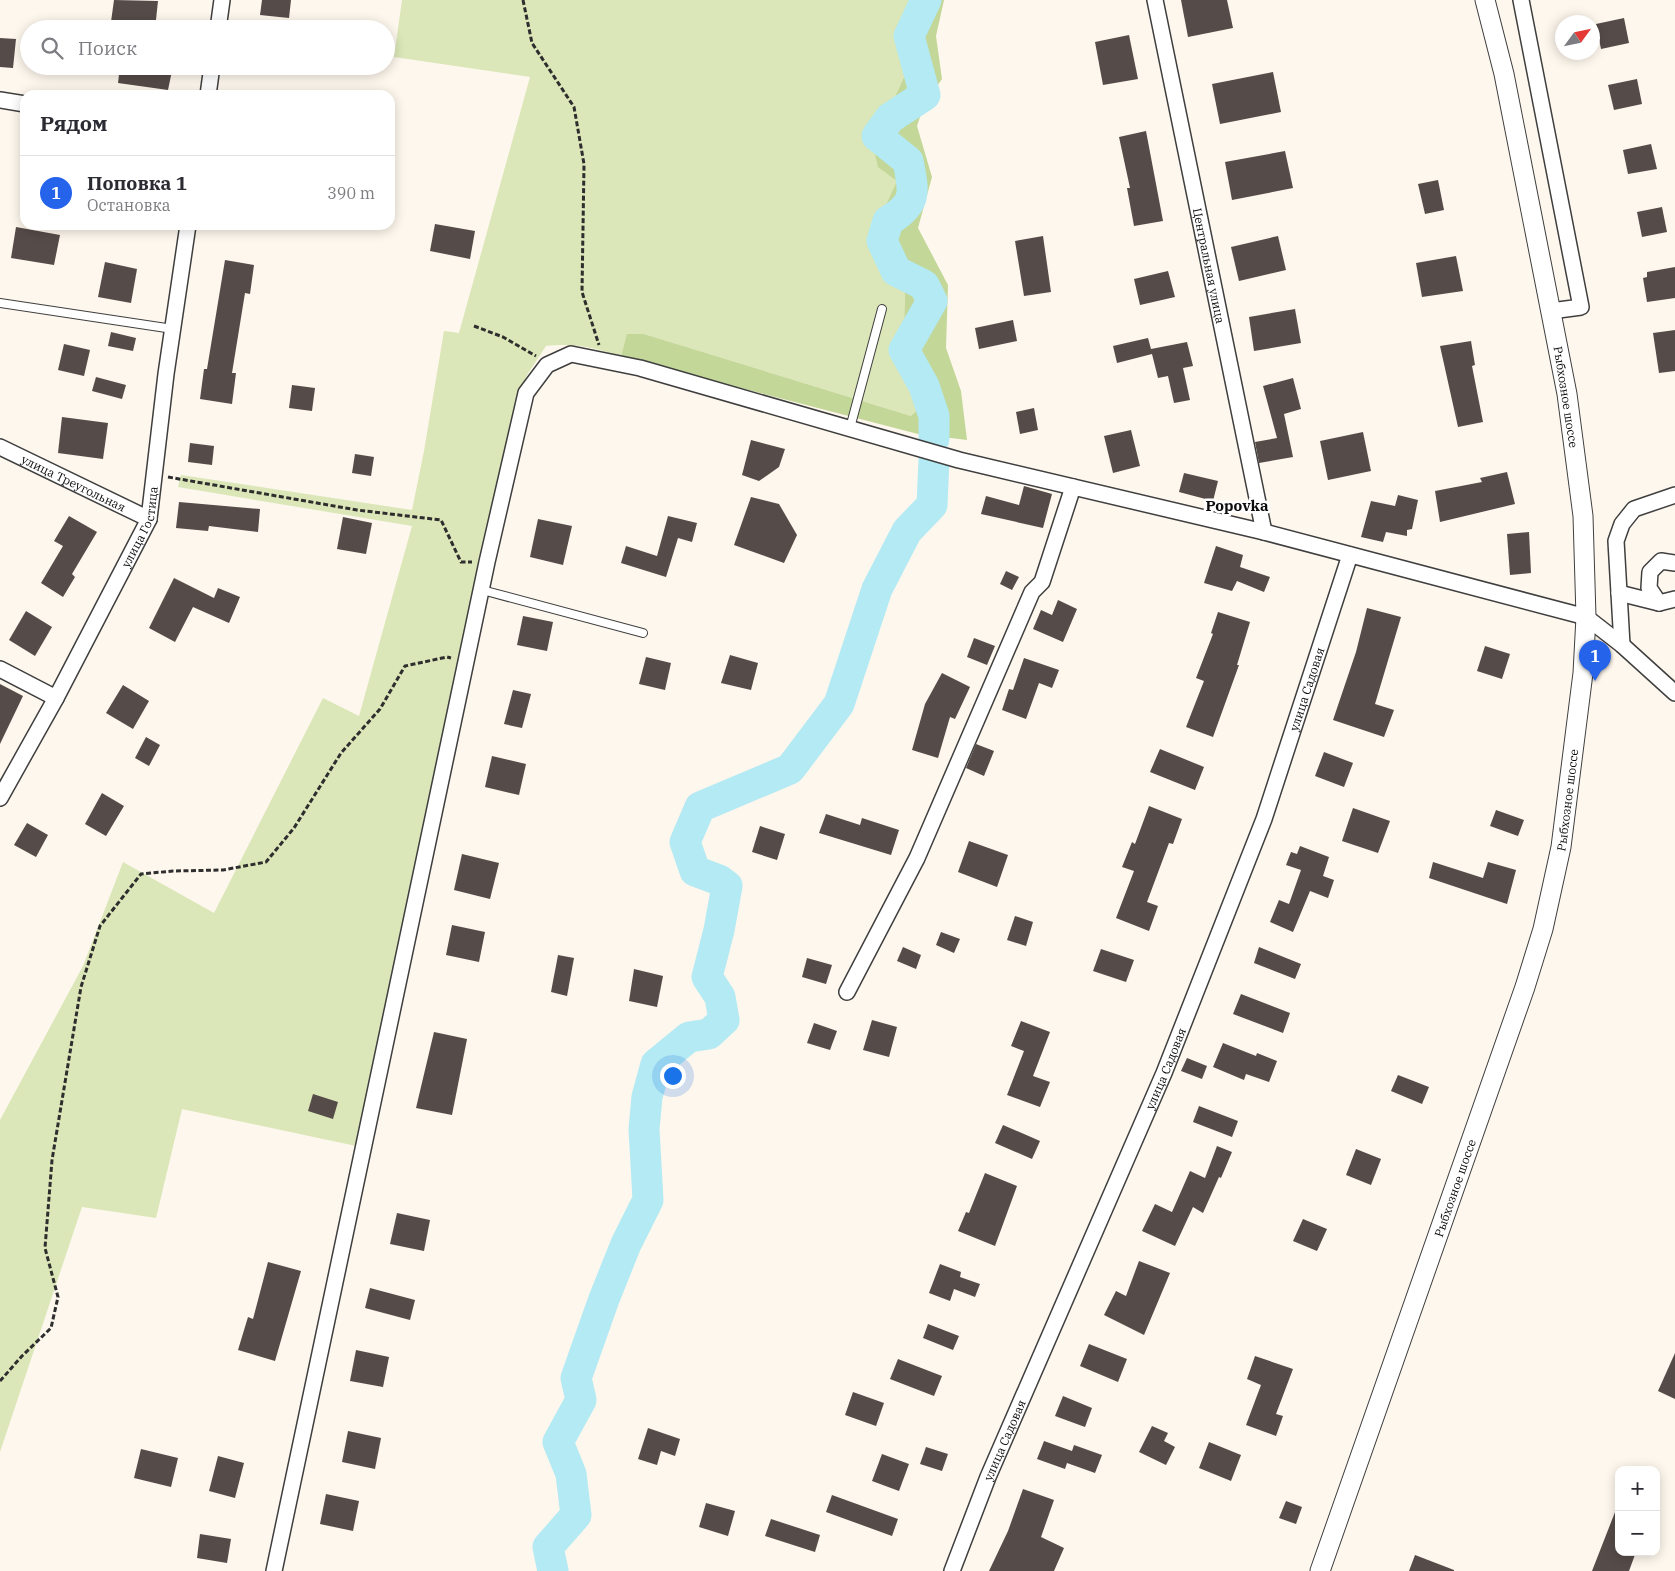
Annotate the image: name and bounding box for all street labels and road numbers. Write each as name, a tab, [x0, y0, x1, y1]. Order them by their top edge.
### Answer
street label: Центральная улица	[1190, 206, 1229, 325]
street label: Рыбхозное шоссе	[1551, 345, 1581, 449]
street label: улица Треугольная	[19, 451, 128, 514]
street label: улица Гостица	[118, 485, 160, 570]
street label: улица Садовая	[1286, 645, 1327, 733]
street label: Рыбхозное шоссе	[1553, 748, 1581, 853]
street label: улица Садовая	[1142, 1025, 1189, 1112]
street label: Рыбхозное шоссе	[1430, 1137, 1479, 1239]
street label: улица Садовая	[980, 1397, 1028, 1483]

